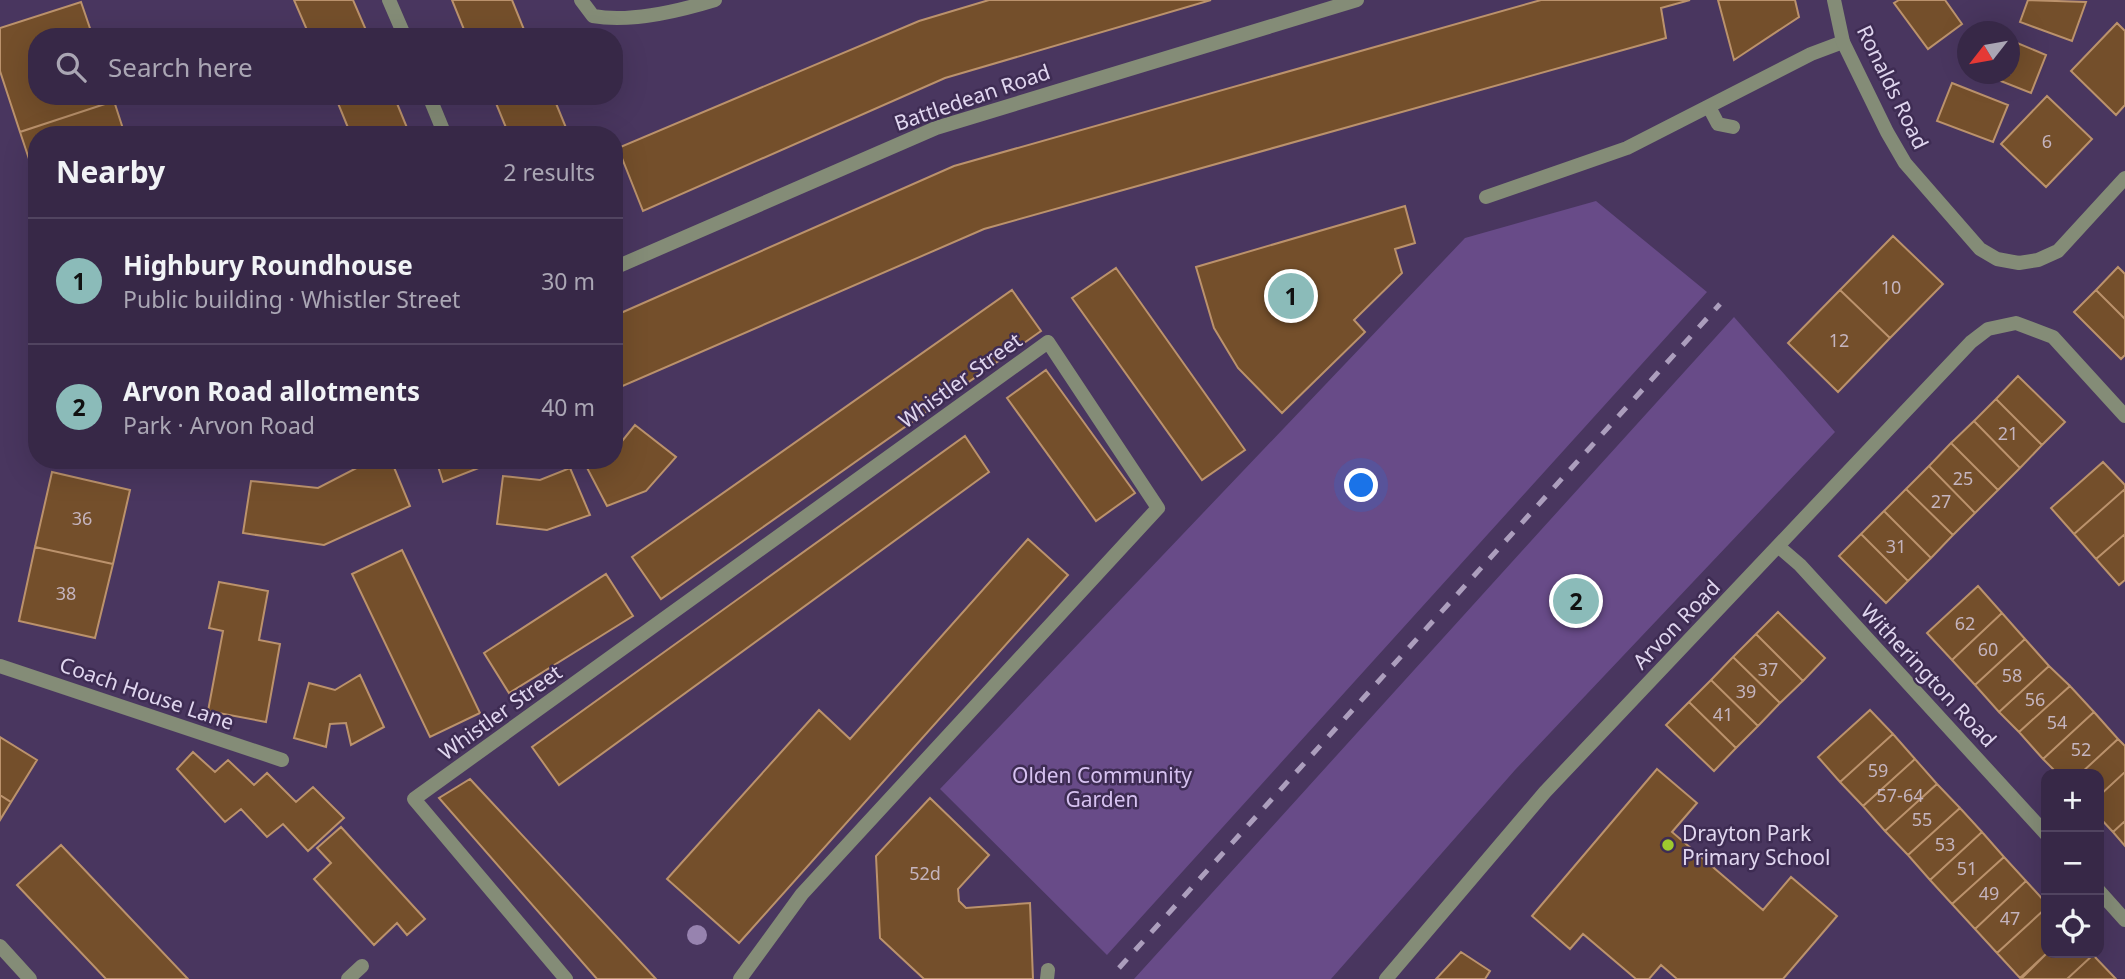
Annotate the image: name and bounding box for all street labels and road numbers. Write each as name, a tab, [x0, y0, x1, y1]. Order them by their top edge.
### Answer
street label: Ronalds Road	[1851, 20, 1935, 154]
street label: Battledean Road	[890, 57, 1054, 137]
street label: Whistler Street	[893, 326, 1027, 434]
street label: Arvon Road	[1626, 573, 1726, 675]
street label: Witherington Road	[1855, 597, 2003, 753]
street label: Coach House Lane	[56, 650, 238, 736]
street label: Whistler Street	[433, 658, 567, 766]

